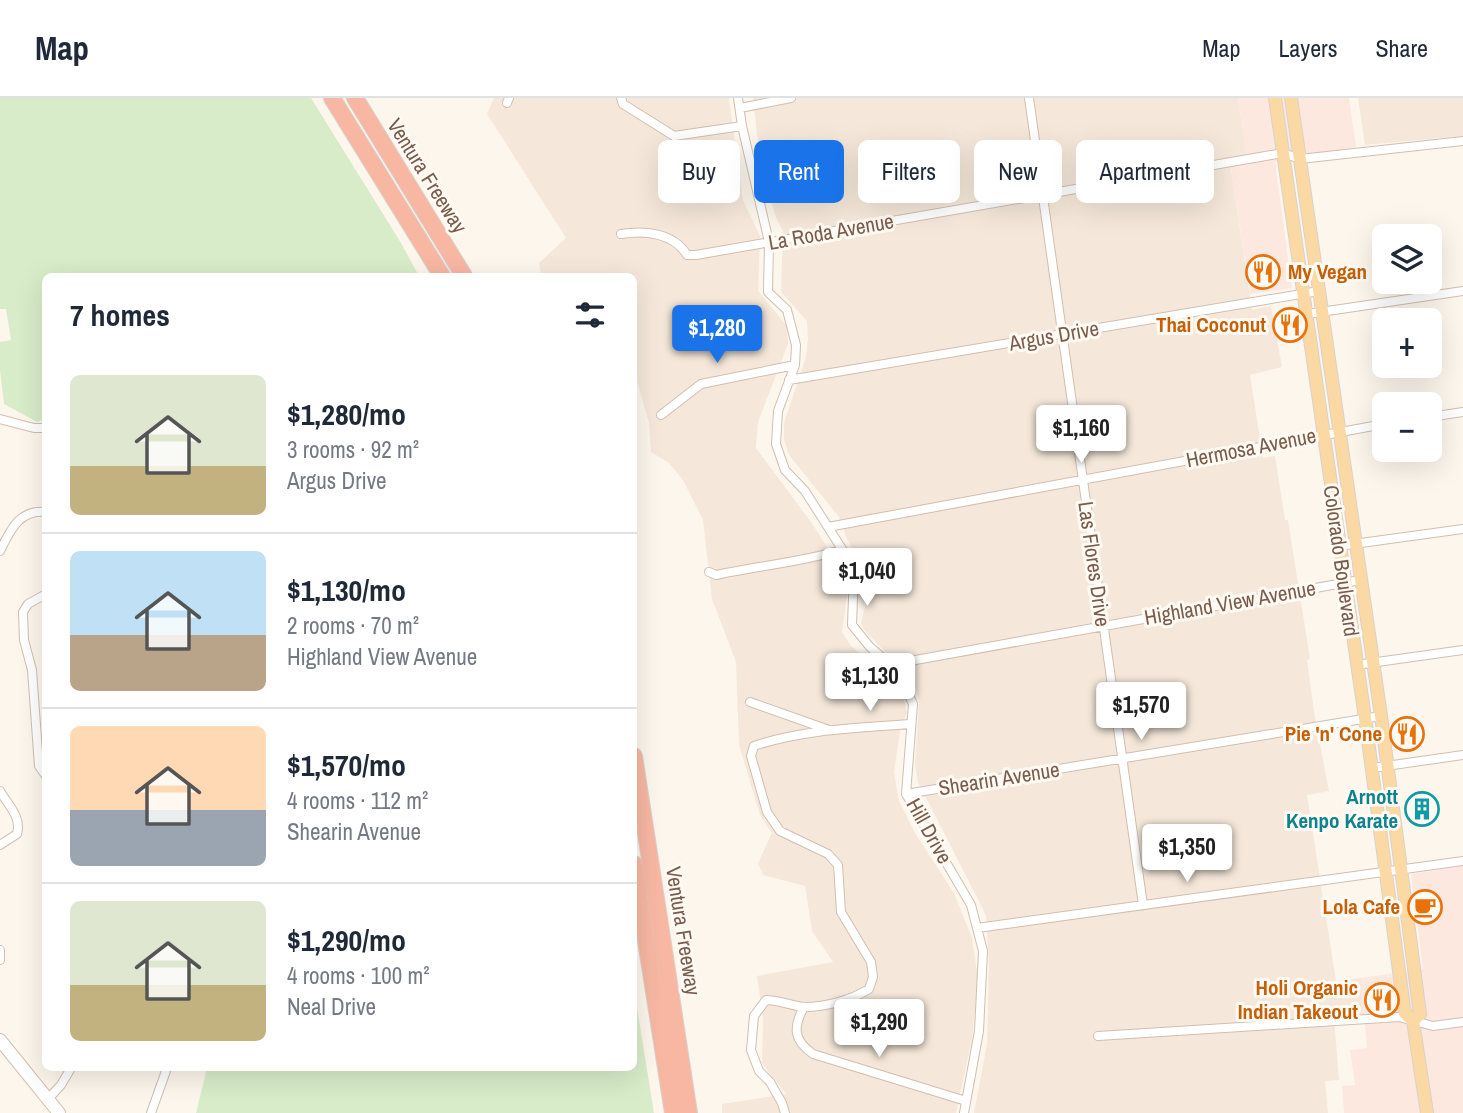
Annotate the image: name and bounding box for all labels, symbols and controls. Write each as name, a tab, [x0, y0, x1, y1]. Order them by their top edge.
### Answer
text: Map	[35, 26, 89, 70]
text: Map	[1202, 32, 1240, 64]
text: Layers	[1278, 32, 1337, 64]
text: Share	[1375, 32, 1428, 64]
street label: Ventura Freeway	[381, 113, 474, 239]
chip: Buy	[658, 140, 740, 203]
chip: Rent	[754, 140, 844, 203]
chip: Filters	[858, 140, 960, 203]
chip: New	[974, 140, 1062, 203]
chip: Apartment	[1076, 140, 1214, 203]
street label: La Roda Avenue	[766, 206, 896, 257]
map controls	[1372, 224, 1442, 462]
button: layers	[1372, 224, 1442, 294]
restaurant icon: My Vegan	[1244, 253, 1282, 291]
place label: My Vegan	[1288, 257, 1367, 286]
text: 7 homes	[70, 295, 170, 335]
icon: filters	[571, 296, 609, 334]
pin: $1,280	[660, 306, 774, 365]
restaurant icon: Thai Coconut	[1271, 306, 1309, 344]
button: +	[1372, 308, 1442, 378]
place label: Thai Coconut	[1156, 310, 1266, 339]
text: $1,280	[688, 312, 746, 343]
street label: Argus Drive	[1006, 313, 1101, 358]
button: −	[1372, 392, 1442, 462]
text: $1,280/mo	[287, 394, 406, 434]
icon: home	[126, 403, 210, 487]
pin: $1,160	[1024, 406, 1138, 465]
text: $1,160	[1052, 412, 1110, 443]
street label: Hermosa Avenue	[1183, 421, 1318, 474]
text: 3 rooms · 92 m²	[287, 434, 419, 465]
text: Argus Drive	[287, 465, 387, 496]
street label: Colorado Boulevard	[1317, 484, 1366, 638]
street label: Las Flores Drive	[1071, 499, 1118, 628]
pin: $1,040	[810, 548, 924, 608]
text: $1,040	[838, 555, 896, 586]
text: $1,130/mo	[287, 570, 406, 610]
street label: Highland View Avenue	[1142, 573, 1318, 632]
icon: home	[126, 579, 210, 663]
text: 2 rooms · 70 m²	[287, 610, 419, 641]
text: Highland View Avenue	[287, 641, 477, 672]
pin: $1,130	[813, 654, 927, 713]
text: $1,130	[841, 660, 899, 691]
pin: $1,570	[1084, 682, 1198, 742]
text: $1,570	[1112, 689, 1170, 720]
restaurant icon: Pie 'n' Cone	[1388, 715, 1426, 753]
place label: Pie 'n' Cone	[1285, 719, 1382, 748]
text: $1,570/mo	[287, 745, 406, 785]
icon: home	[126, 754, 210, 838]
street label: Shearin Avenue	[936, 755, 1062, 802]
place label: Arnott Kenpo Karate	[1286, 782, 1398, 835]
text: 4 rooms · 112 m²	[287, 785, 428, 816]
building icon: Arnott Kenpo Karate	[1403, 790, 1441, 828]
street label: Hill Drive	[900, 793, 959, 869]
text: Shearin Avenue	[287, 816, 421, 847]
pin: $1,350	[1130, 824, 1244, 884]
text: $1,350	[1158, 831, 1216, 862]
street label: Ventura Freeway	[659, 864, 708, 998]
cafe icon: Lola Cafe	[1406, 888, 1444, 926]
place label: Lola Cafe	[1322, 892, 1400, 921]
text: $1,290/mo	[287, 920, 406, 960]
icon: home	[126, 929, 210, 1013]
text: 4 rooms · 100 m²	[287, 960, 430, 991]
place label: Holi Organic Indian Takeout	[1238, 973, 1358, 1026]
restaurant icon: Holi Organic Indian Takeout	[1363, 981, 1401, 1019]
text: Neal Drive	[287, 991, 376, 1022]
pin: $1,290	[822, 1000, 936, 1059]
text: $1,290	[850, 1006, 908, 1037]

